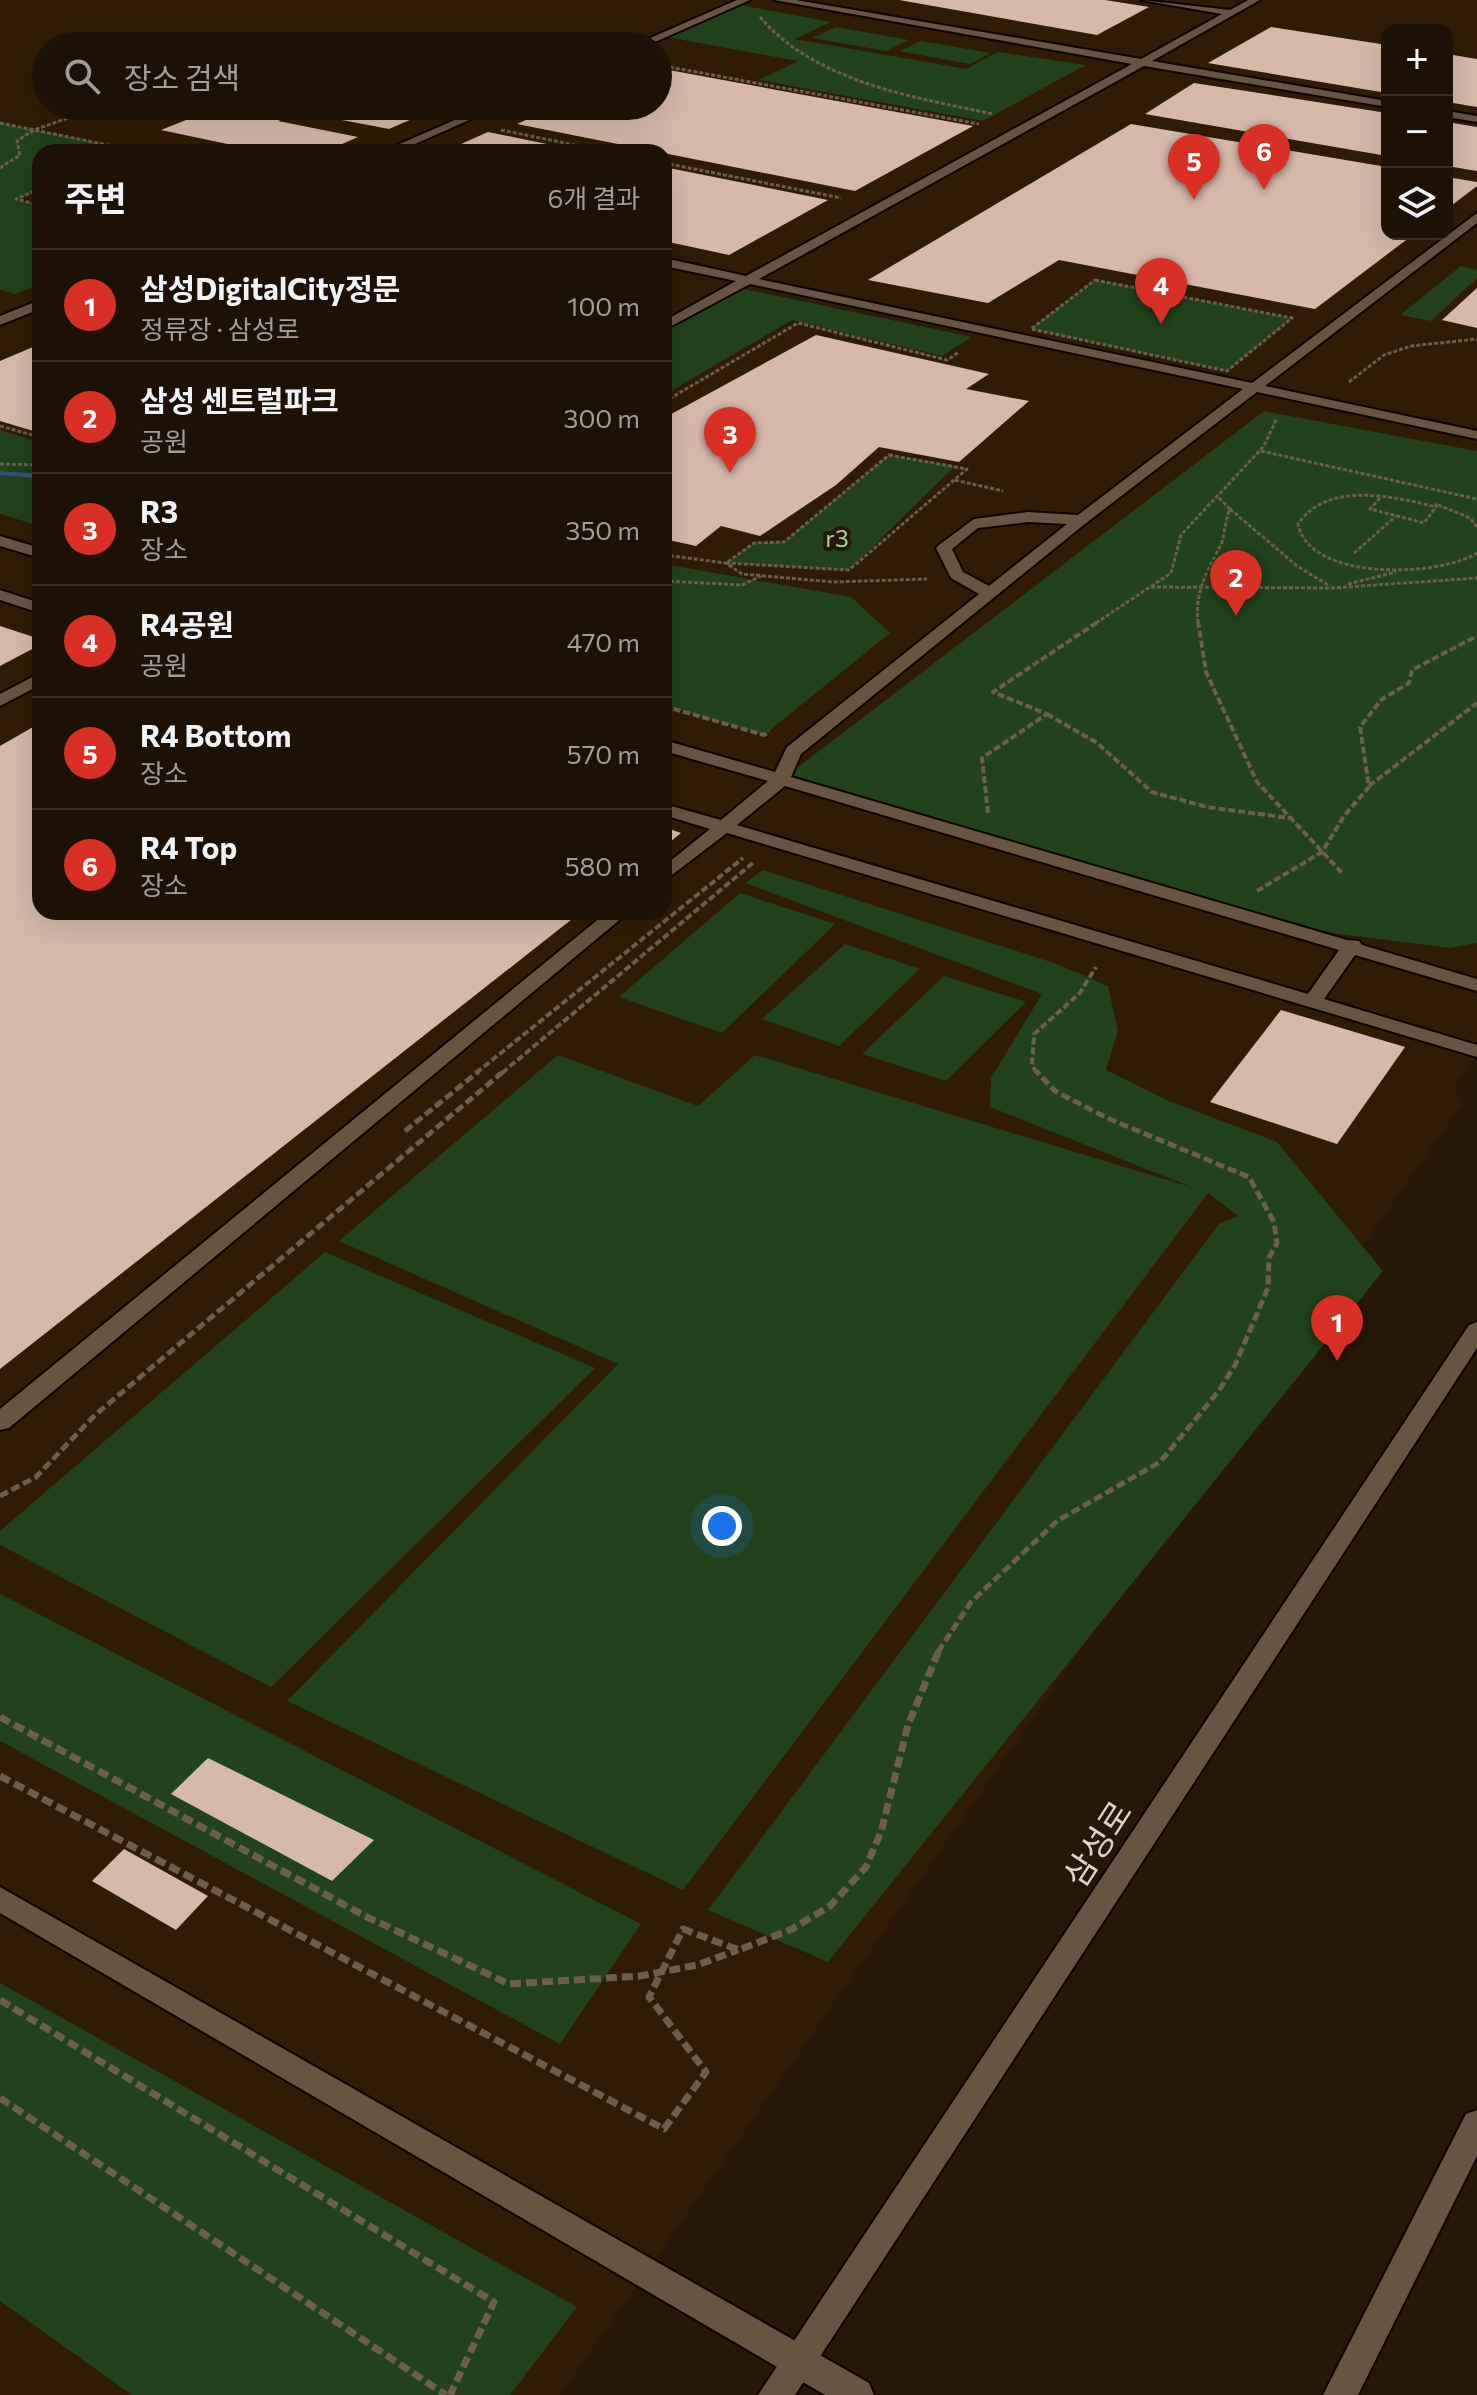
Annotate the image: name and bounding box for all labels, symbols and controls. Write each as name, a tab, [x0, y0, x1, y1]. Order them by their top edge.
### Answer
map controls	[1381, 24, 1453, 240]
button: +	[1381, 24, 1453, 96]
search box	[32, 32, 672, 120]
icon: search	[60, 54, 104, 98]
text: 장소 검색	[124, 58, 240, 95]
button: −	[1381, 96, 1453, 168]
pin: 6	[1238, 124, 1290, 190]
pin: 5	[1168, 134, 1220, 200]
button: layers	[1381, 168, 1453, 240]
text: 주변	[64, 176, 127, 218]
text: 6개 결과	[547, 182, 640, 213]
pin: 4	[1135, 258, 1187, 324]
text: 삼성DigitalCity정문	[140, 269, 400, 306]
text: 1	[84, 290, 96, 321]
text: 100 m	[567, 290, 640, 321]
text: 정류장 · 삼성로	[140, 313, 300, 344]
text: 삼성 센트럴파크	[140, 381, 339, 418]
text: 2	[83, 402, 97, 433]
text: 300 m	[564, 402, 640, 433]
pin: 3	[704, 407, 756, 473]
text: 공원	[140, 425, 188, 456]
text: R3	[140, 492, 178, 529]
text: 3	[82, 514, 98, 545]
text: 350 m	[566, 514, 640, 545]
park label: r3	[825, 523, 849, 552]
text: 장소	[140, 533, 188, 564]
pin: 2	[1210, 550, 1262, 616]
text: R4공원	[140, 605, 234, 642]
text: 4	[82, 626, 98, 657]
text: 470 m	[567, 626, 640, 657]
text: 공원	[140, 649, 188, 680]
text: R4 Bottom	[140, 716, 291, 753]
text: 5	[82, 738, 98, 769]
text: 570 m	[567, 738, 640, 769]
text: 장소	[140, 757, 188, 788]
text: R4 Top	[140, 828, 237, 865]
text: 6	[82, 850, 98, 881]
text: 580 m	[565, 850, 640, 881]
text: 장소	[140, 869, 188, 900]
pin: 1	[1311, 1295, 1363, 1361]
your location	[702, 1506, 742, 1546]
street label: 삼성로	[1053, 1792, 1139, 1894]

